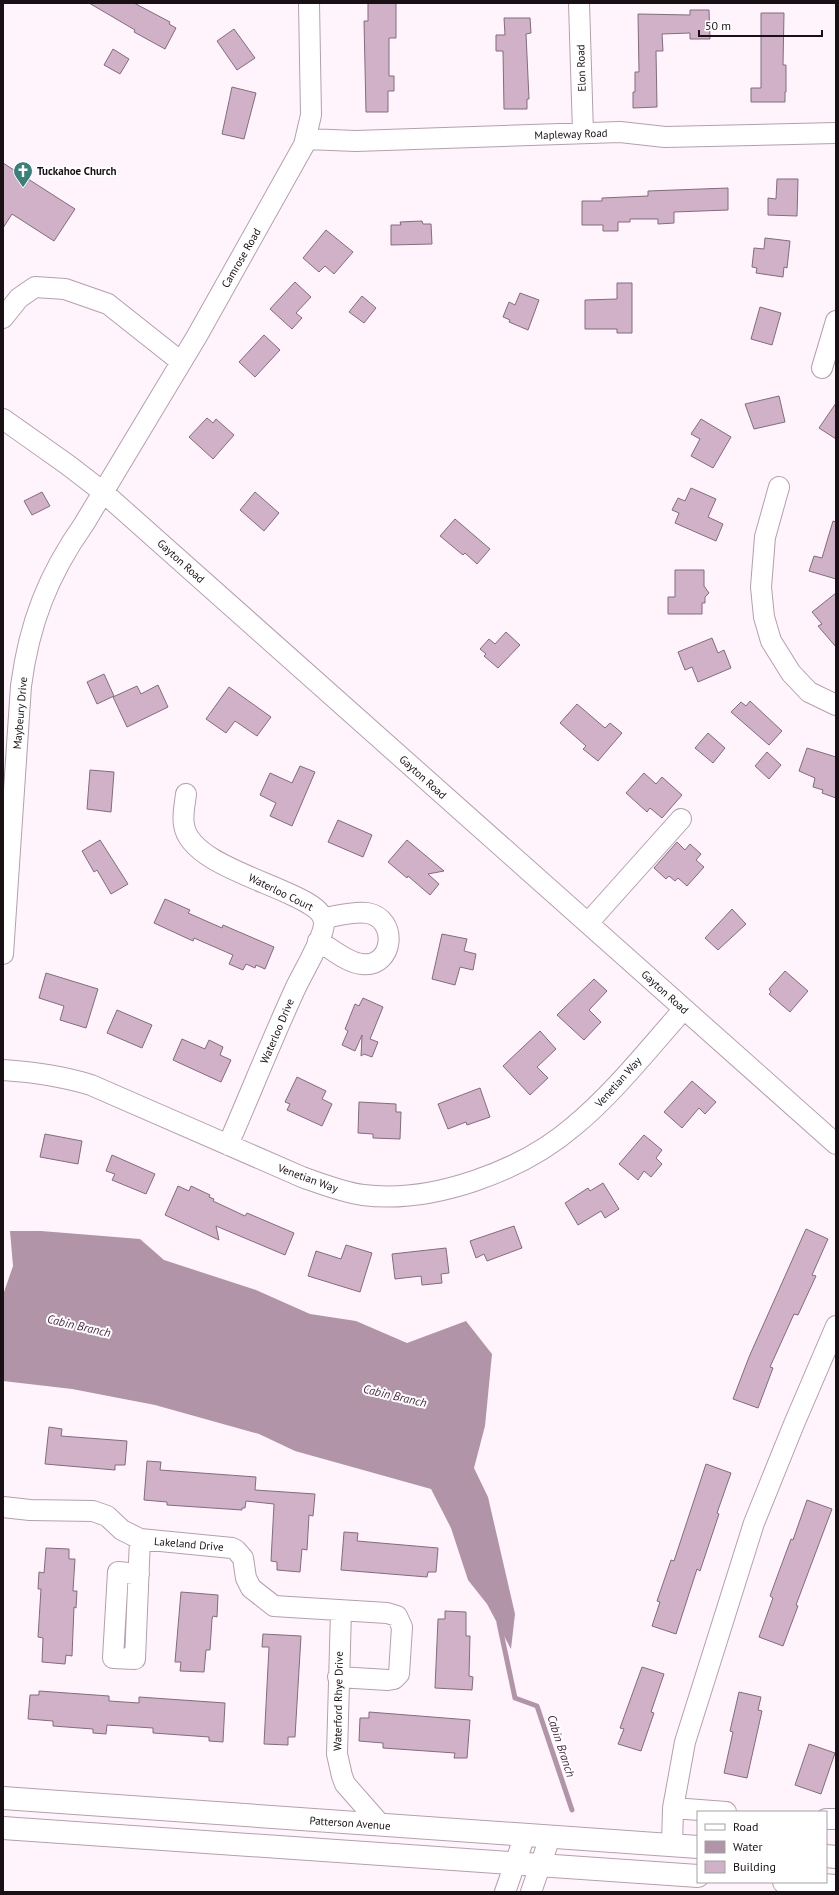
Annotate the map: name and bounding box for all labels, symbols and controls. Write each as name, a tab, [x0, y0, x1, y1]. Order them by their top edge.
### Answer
scale bar	[699, 12, 822, 38]
text: 50 m	[705, 18, 731, 33]
street label: Elon Road	[573, 44, 589, 92]
street label: Mapleway Road	[534, 126, 608, 142]
church icon: Tuckahoe Church	[12, 160, 34, 188]
place label: Tuckahoe Church	[37, 164, 116, 178]
street label: Camrose Road	[218, 226, 264, 290]
street label: Gayton Road	[154, 536, 208, 586]
street label: Maybeury Drive	[10, 676, 30, 750]
street label: Gayton Road	[396, 752, 450, 802]
street label: Waterloo Court	[246, 870, 316, 914]
street label: Gayton Road	[638, 967, 692, 1017]
street label: Waterloo Drive	[257, 996, 297, 1066]
street label: Venetian Way	[591, 1053, 645, 1111]
street label: Venetian Way	[275, 1160, 341, 1196]
water label: Cabin Branch	[46, 1311, 112, 1340]
water label: Cabin Branch	[362, 1381, 428, 1410]
street label: Lakeland Drive	[154, 1534, 225, 1554]
street label: Waterford Rhye Drive	[330, 1651, 346, 1751]
water label: Cabin Branch	[544, 1713, 579, 1779]
legend	[697, 1811, 827, 1883]
street label: Patterson Avenue	[309, 1813, 391, 1833]
text: Road	[733, 1819, 758, 1834]
text: Water	[733, 1839, 763, 1854]
text: Building	[733, 1859, 776, 1874]

